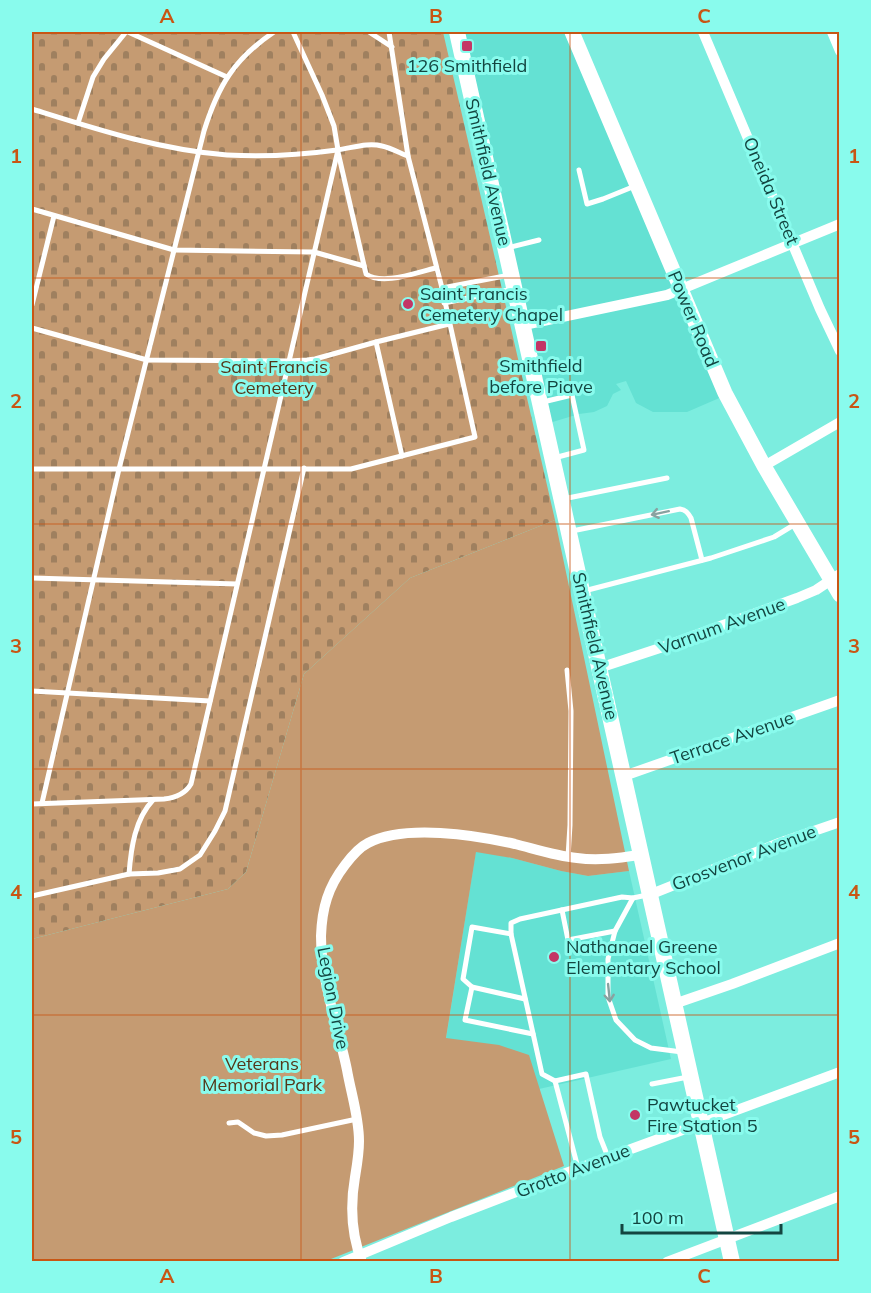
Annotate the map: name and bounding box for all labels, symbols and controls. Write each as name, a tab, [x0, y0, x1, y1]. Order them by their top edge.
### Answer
text: A	[160, 3, 175, 28]
text: B	[429, 3, 443, 28]
text: C	[697, 3, 711, 28]
marker: 126 Smithfield	[460, 39, 474, 53]
place label: 126 Smithfield	[407, 54, 527, 77]
street label: Smithfield Avenue	[460, 96, 517, 248]
street label: Oneida Street	[738, 134, 804, 248]
text: 1	[10, 143, 22, 168]
text: 1	[848, 143, 860, 168]
street label: Power Road	[663, 267, 724, 370]
place label: Saint Francis Cemetery Chapel	[420, 282, 563, 326]
marker: Saint Francis Cemetery Chapel	[401, 297, 415, 311]
marker: Smithfield before Piave	[534, 339, 548, 353]
place label: Smithfield before Piave	[489, 354, 593, 398]
park label: Saint Francis Cemetery	[220, 355, 328, 399]
text: 2	[10, 388, 22, 413]
text: 2	[848, 388, 860, 413]
one-way arrow	[651, 508, 670, 519]
street label: Smithfield Avenue	[567, 570, 624, 722]
street label: Varnum Avenue	[655, 592, 788, 659]
text: 3	[10, 633, 22, 658]
text: 3	[848, 633, 860, 658]
street label: Terrace Avenue	[667, 706, 797, 769]
street label: Grosvenor Avenue	[668, 819, 819, 896]
text: 4	[10, 879, 22, 904]
text: 4	[848, 879, 860, 904]
place label: Nathanael Greene Elementary School	[566, 935, 721, 979]
street label: Legion Drive	[312, 945, 355, 1051]
marker: Nathanael Greene Elementary School	[547, 950, 561, 964]
one-way arrow	[604, 983, 615, 1002]
park label: Veterans Memorial Park	[202, 1052, 323, 1096]
place label: Pawtucket Fire Station 5	[647, 1093, 758, 1137]
marker: Pawtucket Fire Station 5	[628, 1108, 642, 1122]
text: 5	[10, 1124, 22, 1149]
text: 5	[848, 1124, 860, 1149]
street label: Grotto Avenue	[513, 1138, 633, 1203]
scale bar	[622, 1197, 781, 1235]
text: 100 m	[631, 1206, 684, 1229]
text: A	[160, 1263, 175, 1288]
text: B	[429, 1263, 443, 1288]
text: C	[697, 1263, 711, 1288]

